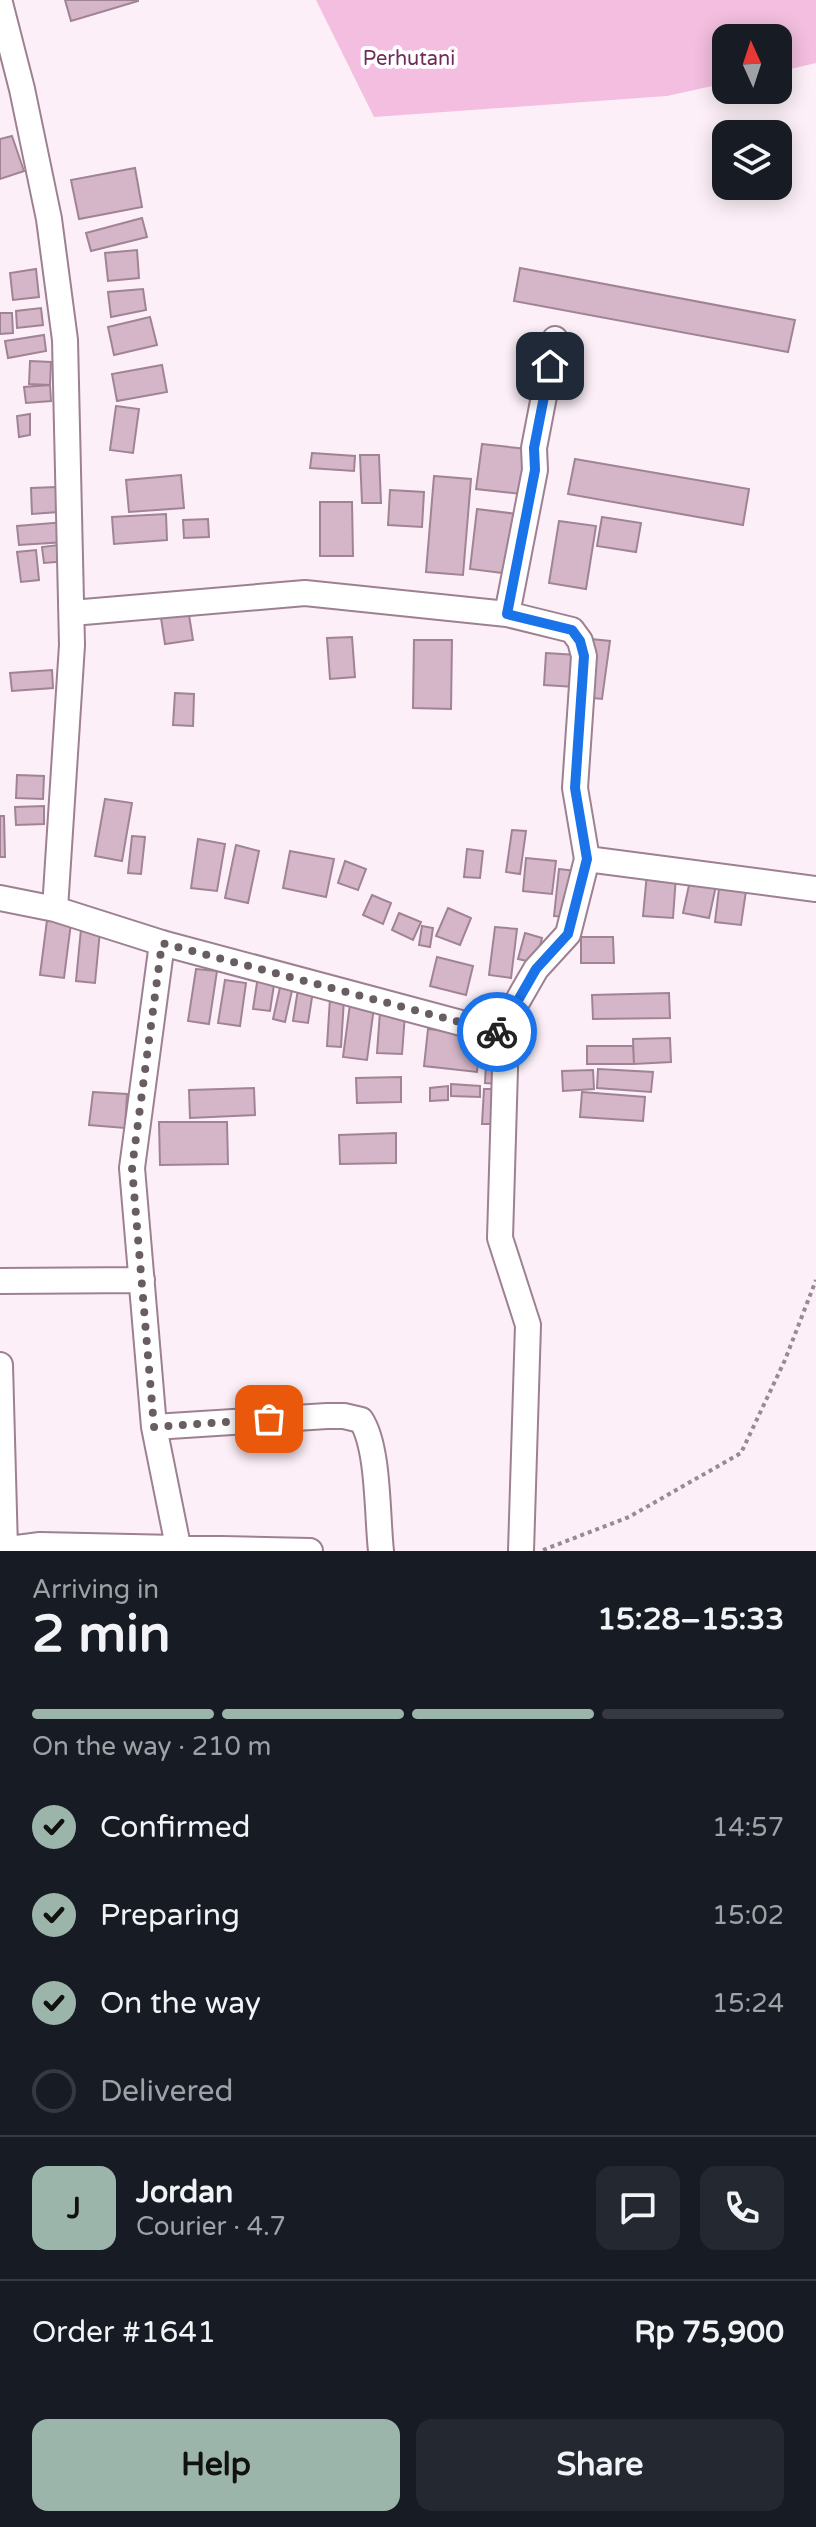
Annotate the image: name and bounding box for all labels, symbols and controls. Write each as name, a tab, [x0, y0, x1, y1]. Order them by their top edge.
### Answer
north arrow	[712, 24, 792, 104]
map controls	[712, 24, 792, 200]
park label: Perhutani	[363, 47, 455, 71]
button: layers	[712, 120, 792, 200]
pin	[516, 332, 584, 400]
icon: home	[528, 344, 572, 388]
courier	[457, 992, 537, 1072]
icon: bike	[475, 1010, 519, 1054]
pin	[235, 1385, 303, 1453]
icon: bag	[247, 1397, 291, 1441]
text: Arriving in	[32, 1574, 159, 1605]
text: 15:28–15:33	[597, 1601, 784, 1638]
text: 2 min	[32, 1603, 171, 1666]
text: On the way · 210 m	[32, 1731, 271, 1762]
icon: check	[32, 1805, 76, 1849]
text: Confirmed	[100, 1809, 251, 1846]
text: 14:57	[712, 1812, 784, 1843]
icon: check	[32, 1893, 76, 1937]
text: Preparing	[100, 1897, 240, 1934]
text: 15:02	[712, 1900, 784, 1931]
icon: check	[32, 1981, 76, 2025]
text: On the way	[100, 1985, 261, 2022]
text: 15:24	[712, 1988, 784, 2019]
text: Delivered	[100, 2073, 234, 2110]
button: chat	[596, 2166, 680, 2250]
button: phone	[700, 2166, 784, 2250]
text: Jordan	[136, 2174, 233, 2211]
text: J	[67, 2190, 81, 2227]
text: Courier · 4.7	[136, 2211, 286, 2242]
text: Order #1641	[32, 2314, 216, 2351]
text: Rp 75,900	[634, 2314, 784, 2351]
button: Help	[32, 2419, 400, 2511]
button: Share	[416, 2419, 784, 2511]

